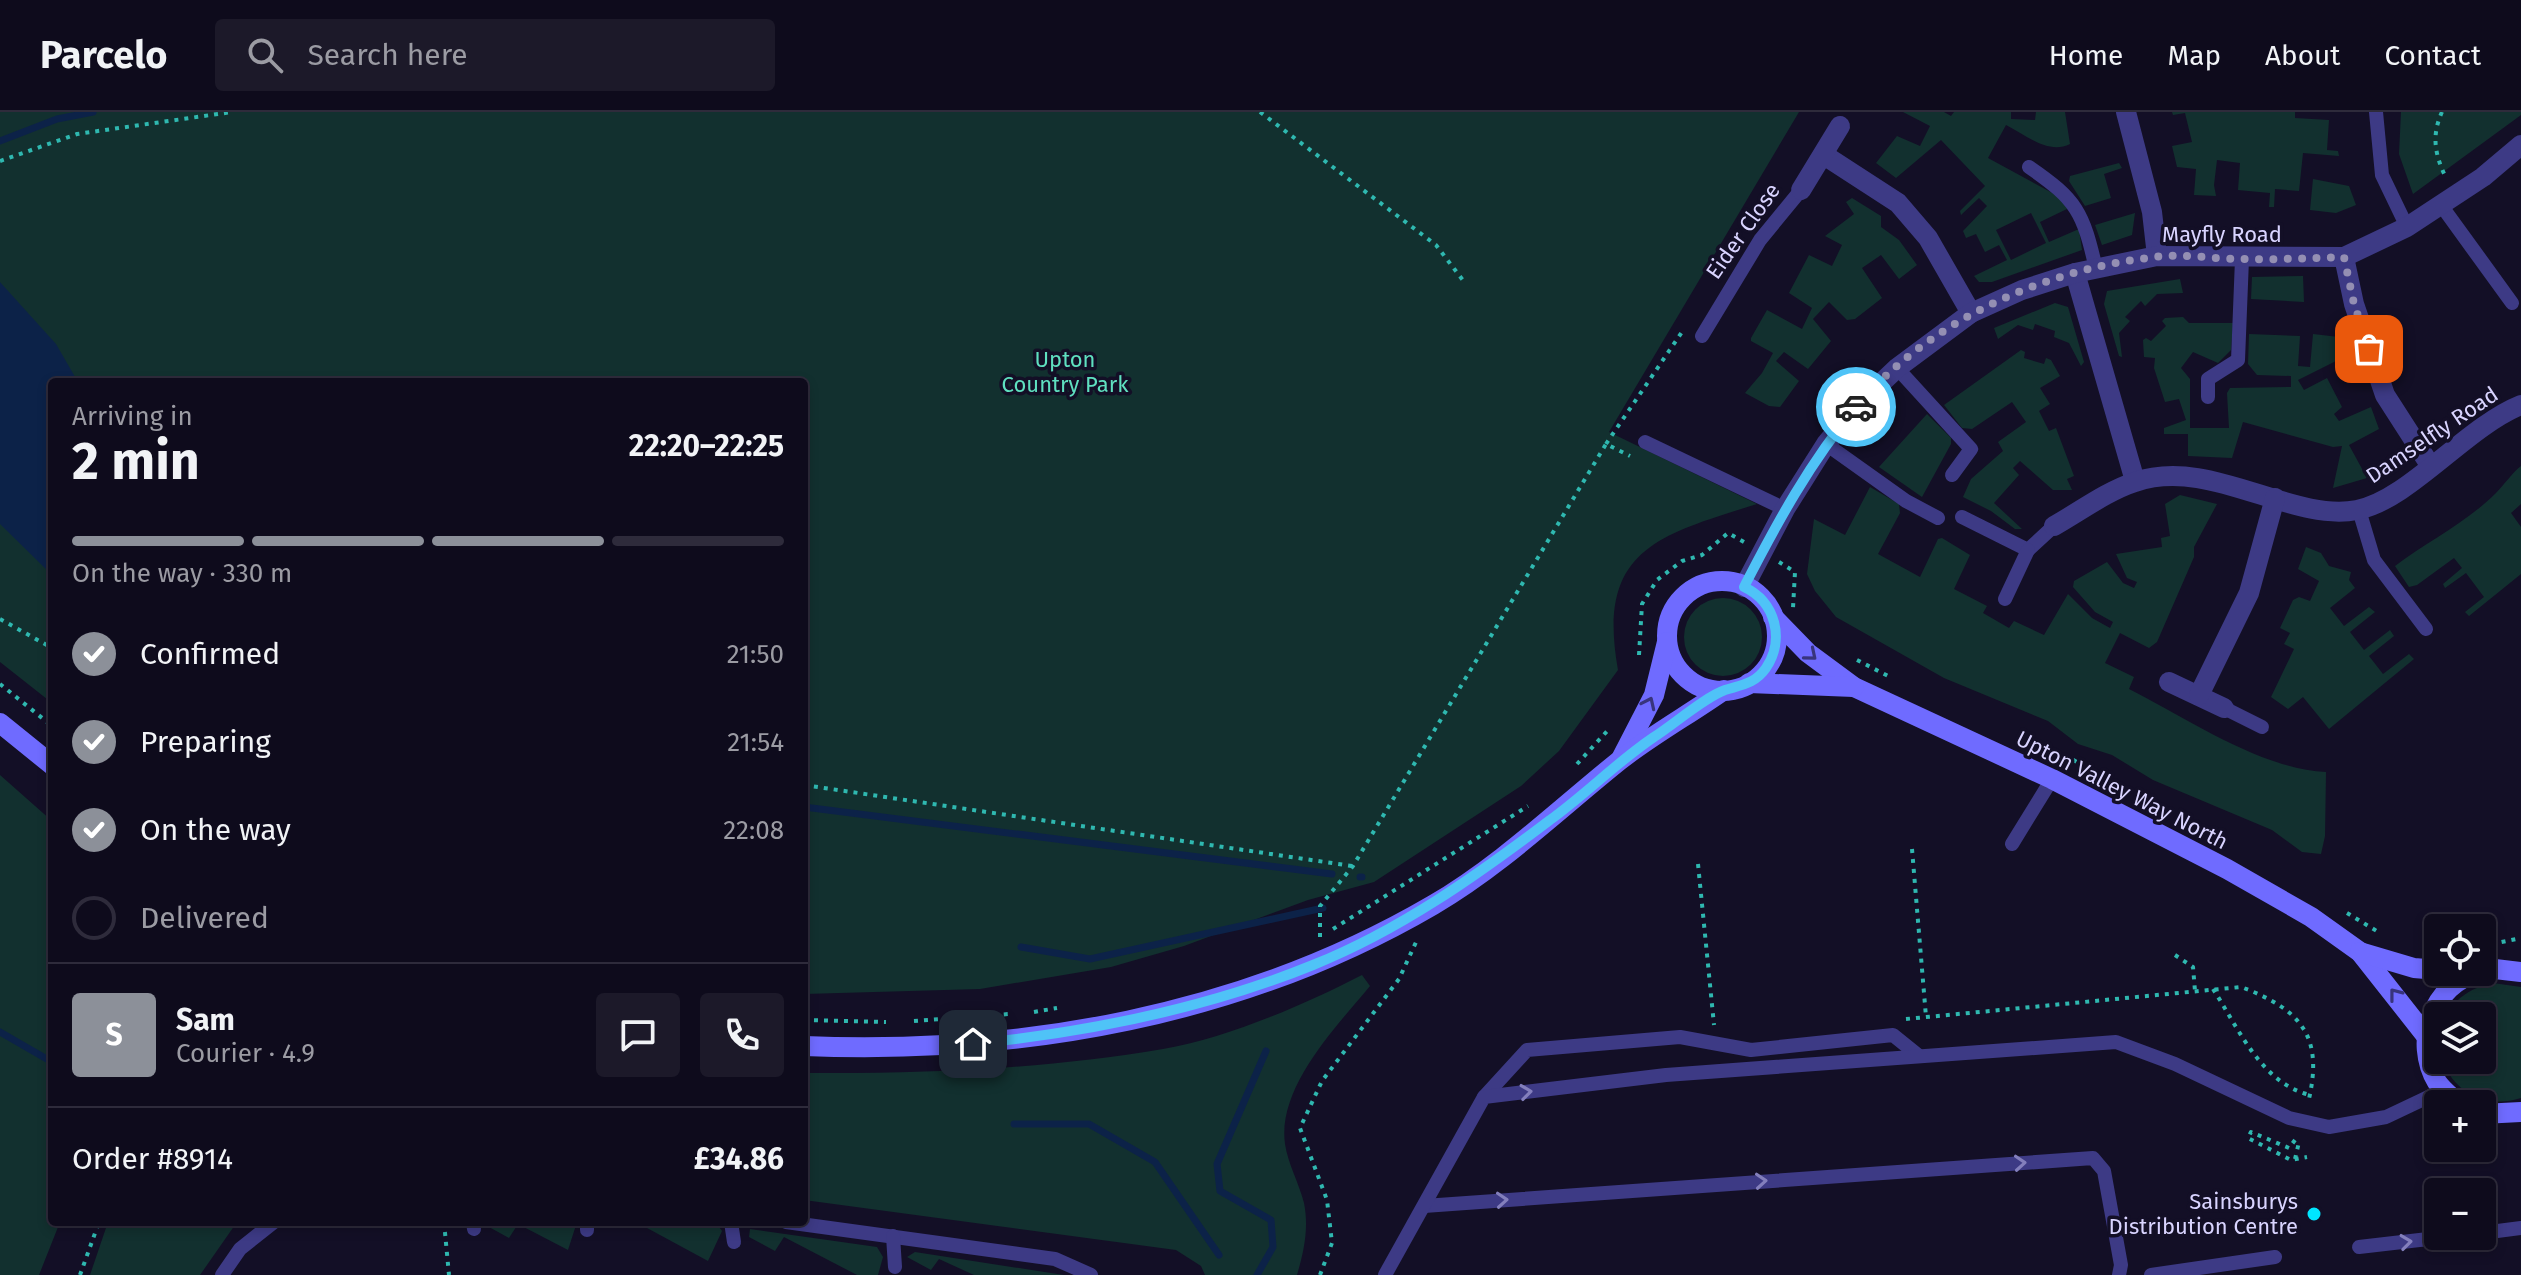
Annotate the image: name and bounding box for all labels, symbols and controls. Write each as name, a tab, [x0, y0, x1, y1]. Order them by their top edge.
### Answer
search box	[215, 19, 775, 91]
text: Parcelo	[40, 32, 167, 78]
icon: search	[243, 33, 287, 77]
text: Search here	[307, 37, 468, 73]
text: Home	[2049, 39, 2123, 72]
text: Map	[2167, 39, 2221, 72]
text: About	[2265, 39, 2340, 72]
text: Contact	[2384, 39, 2481, 72]
street label: Eider Close	[1700, 178, 1786, 284]
street label: Mayfly Road	[2162, 221, 2282, 248]
pin	[2335, 315, 2403, 383]
icon: bag	[2347, 327, 2391, 371]
park label: Upton Country Park	[1002, 346, 1129, 398]
courier	[1816, 367, 1896, 447]
street label: Damselfly Road	[2361, 381, 2503, 489]
icon: car	[1834, 385, 1878, 429]
text: Arriving in	[72, 401, 193, 432]
text: 22:20–22:25	[629, 428, 784, 464]
text: 2 min	[72, 430, 200, 493]
text: On the way · 330 m	[72, 558, 292, 589]
icon: check	[72, 632, 116, 676]
text: Confirmed	[140, 636, 280, 672]
text: 21:50	[727, 639, 784, 670]
one-way arrow	[1802, 645, 1817, 660]
one-way arrow	[1640, 697, 1656, 711]
icon: check	[72, 720, 116, 764]
text: Preparing	[140, 724, 271, 760]
street label: Upton Valley Way North	[2012, 725, 2232, 855]
text: 21:54	[727, 727, 784, 758]
icon: check	[72, 808, 116, 852]
text: On the way	[140, 812, 291, 848]
text: 22:08	[723, 815, 784, 846]
text: Delivered	[140, 900, 269, 936]
map controls	[2424, 914, 2496, 1250]
button: locate	[2424, 914, 2496, 986]
one-way arrow	[2390, 988, 2404, 1002]
button: chat	[596, 993, 680, 1077]
button: phone	[700, 993, 784, 1077]
text: Sam	[176, 1002, 235, 1038]
button: layers	[2424, 1002, 2496, 1074]
pin	[939, 1010, 1007, 1078]
text: S	[105, 1017, 123, 1053]
icon: home	[951, 1022, 995, 1066]
text: Courier · 4.9	[176, 1038, 315, 1069]
one-way arrow	[1520, 1083, 1533, 1100]
button: +	[2424, 1090, 2496, 1162]
text: Order #8914	[72, 1141, 233, 1177]
text: £34.86	[694, 1141, 784, 1177]
one-way arrow	[2014, 1155, 2027, 1172]
one-way arrow	[1755, 1173, 1768, 1190]
button: −	[2424, 1178, 2496, 1250]
place label: Sainsburys Distribution Centre	[2109, 1188, 2298, 1240]
one-way arrow	[1495, 1192, 1508, 1209]
marker: Sainsburys Distribution Centre	[2305, 1205, 2323, 1223]
one-way arrow	[2400, 1233, 2413, 1250]

